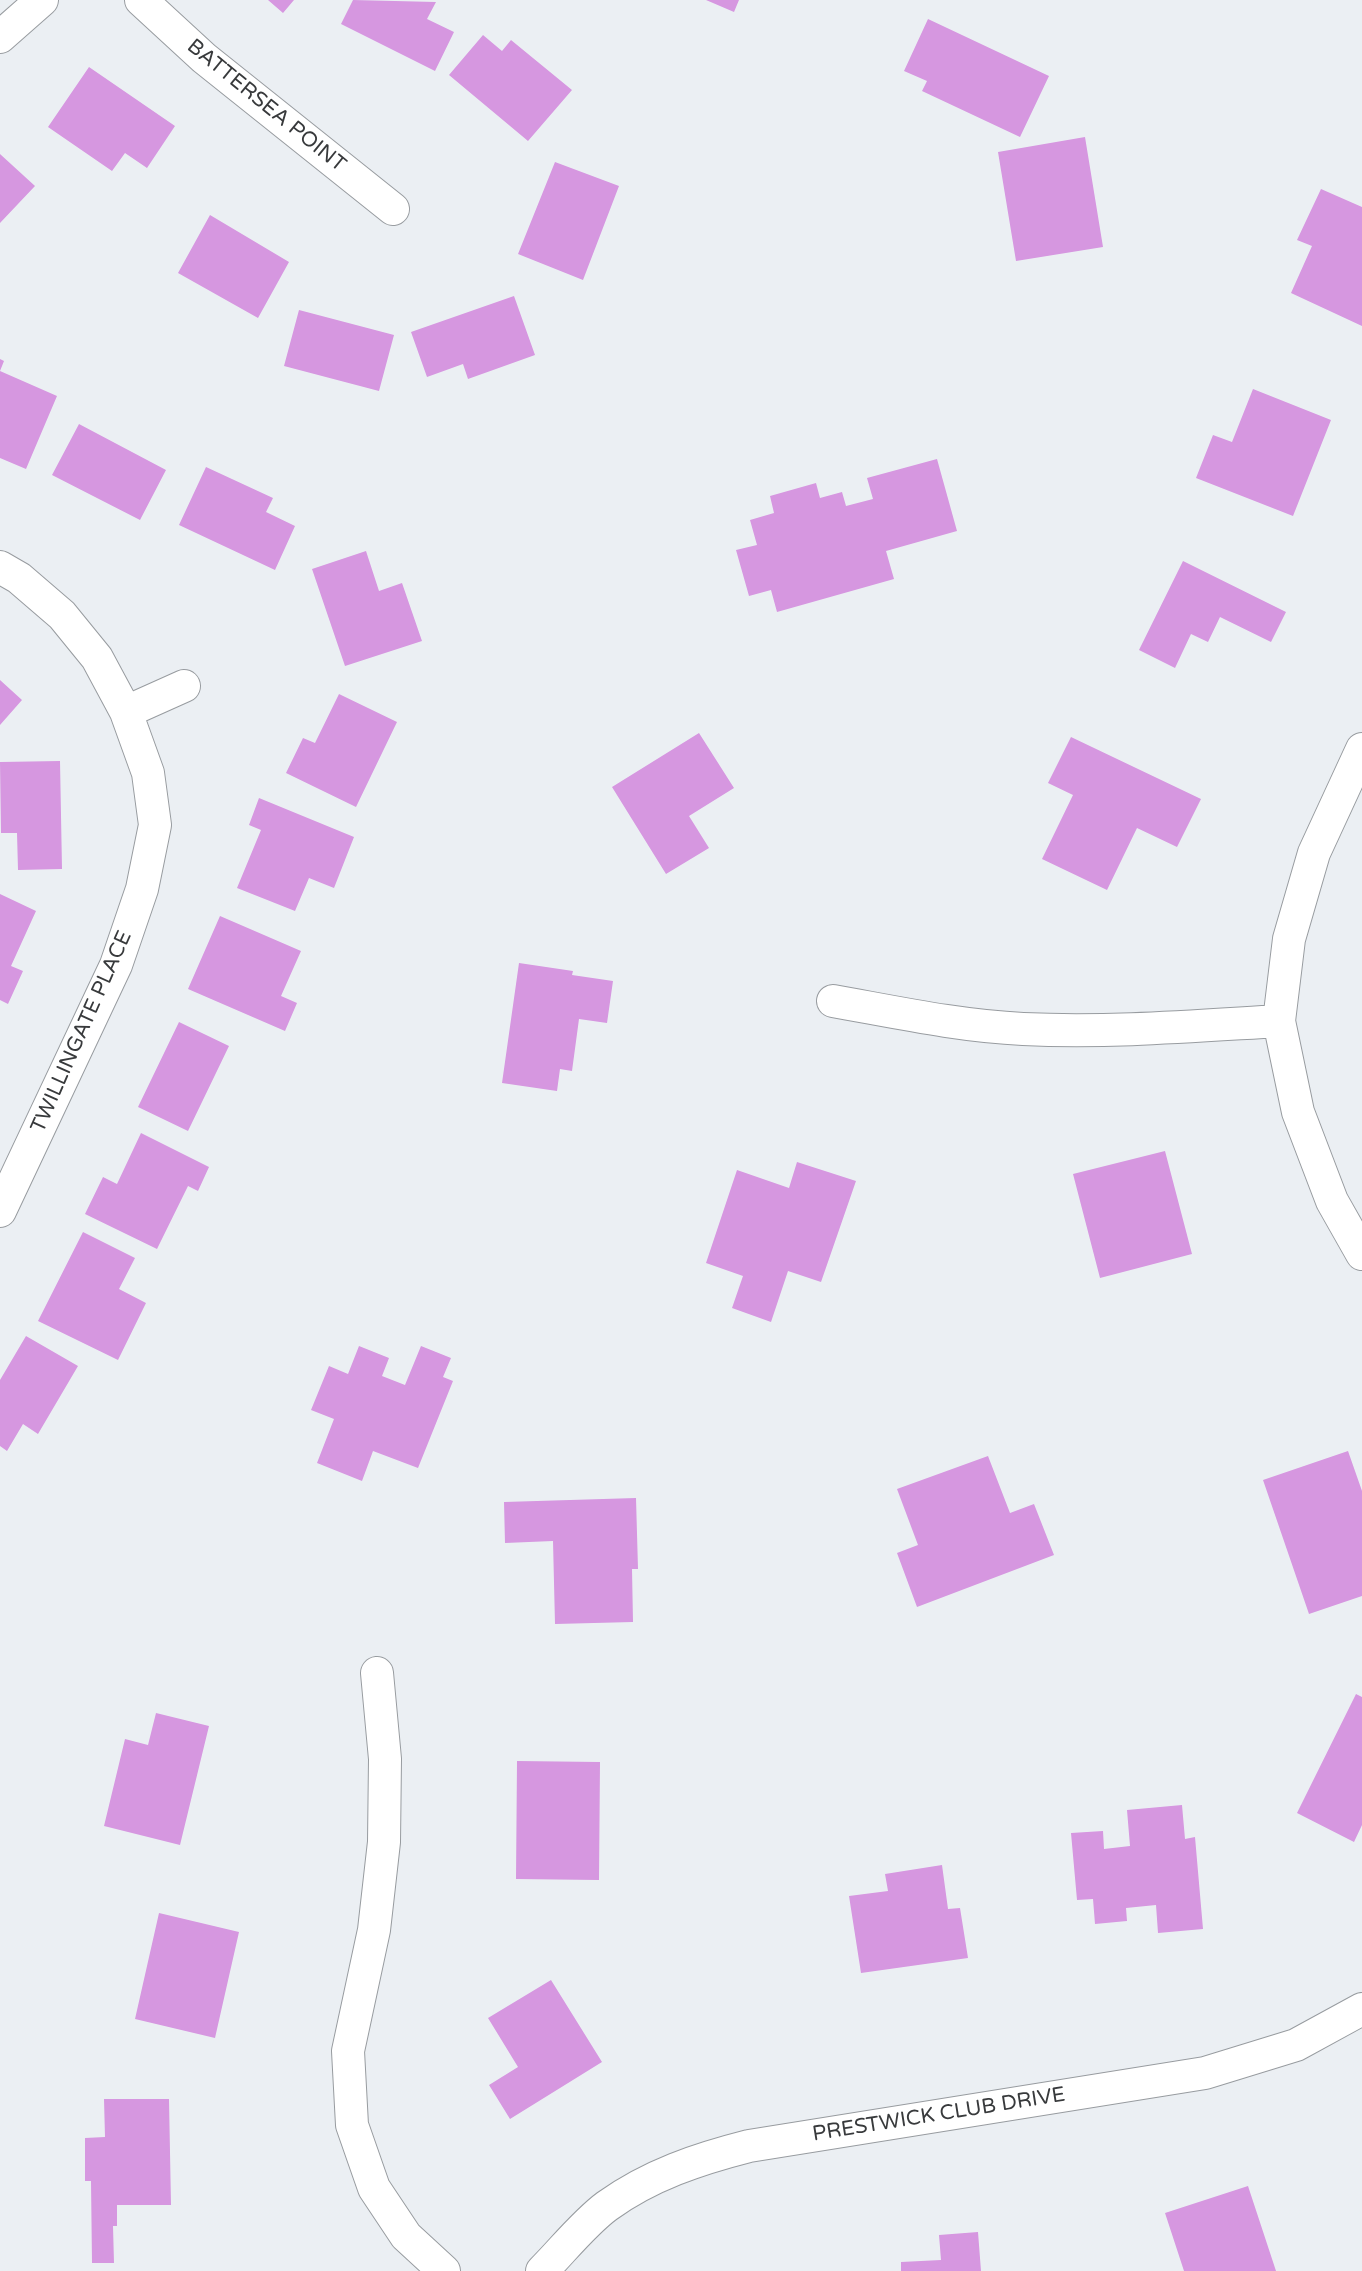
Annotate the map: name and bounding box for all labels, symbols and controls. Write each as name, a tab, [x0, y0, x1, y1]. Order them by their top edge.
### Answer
street label: BATTERSEA POINT	[181, 34, 351, 178]
street label: TWILLINGATE PLACE	[26, 927, 138, 1137]
street label: PRESTWICK CLUB DRIVE	[811, 2083, 1067, 2147]

